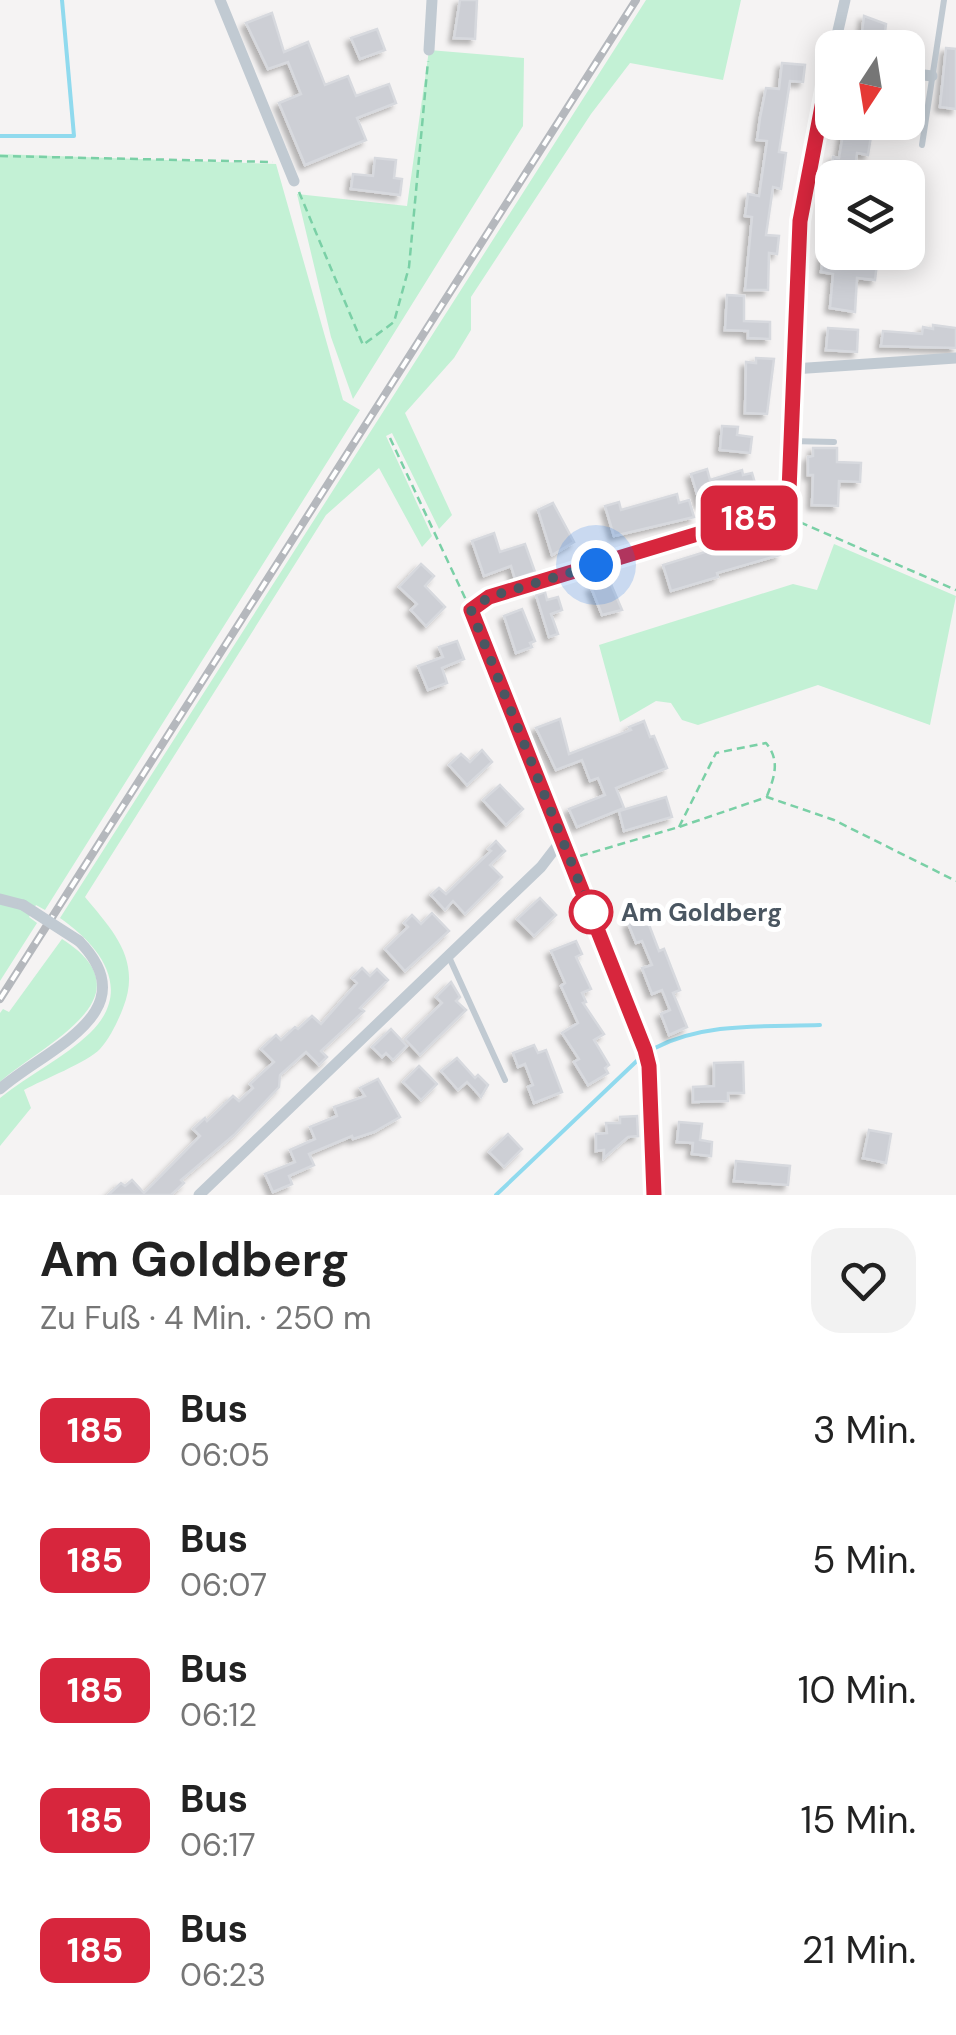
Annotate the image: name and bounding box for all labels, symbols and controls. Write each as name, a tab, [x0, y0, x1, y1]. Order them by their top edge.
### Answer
north arrow	[815, 30, 925, 140]
map controls	[815, 30, 925, 270]
button: layers	[815, 160, 925, 270]
line badge: 185	[692, 486, 806, 550]
text: 185	[721, 495, 777, 541]
your location	[571, 540, 621, 590]
marker: Am Goldberg	[570, 891, 612, 933]
place label: Am Goldberg	[621, 896, 782, 929]
text: Am Goldberg	[40, 1228, 349, 1291]
button: heart	[811, 1228, 916, 1333]
text: Zu Fuß · 4 Min. · 250 m	[40, 1297, 372, 1339]
text: Bus	[180, 1384, 248, 1434]
text: 3 Min.	[813, 1405, 916, 1455]
text: 185	[67, 1407, 123, 1453]
text: 06:05	[180, 1434, 270, 1476]
text: Bus	[180, 1514, 248, 1564]
text: 5 Min.	[812, 1535, 916, 1585]
text: 185	[67, 1537, 123, 1583]
text: 06:07	[180, 1564, 267, 1606]
text: Bus	[180, 1644, 248, 1694]
text: 10 Min.	[798, 1665, 916, 1715]
text: 185	[67, 1667, 123, 1713]
text: 06:12	[180, 1694, 257, 1736]
text: Bus	[180, 1774, 248, 1824]
text: 15 Min.	[800, 1795, 916, 1845]
text: 185	[67, 1797, 123, 1843]
text: 06:17	[180, 1824, 256, 1866]
text: Bus	[180, 1904, 248, 1954]
text: 21 Min.	[802, 1925, 916, 1975]
text: 185	[67, 1927, 123, 1973]
text: 06:23	[180, 1954, 266, 1996]

